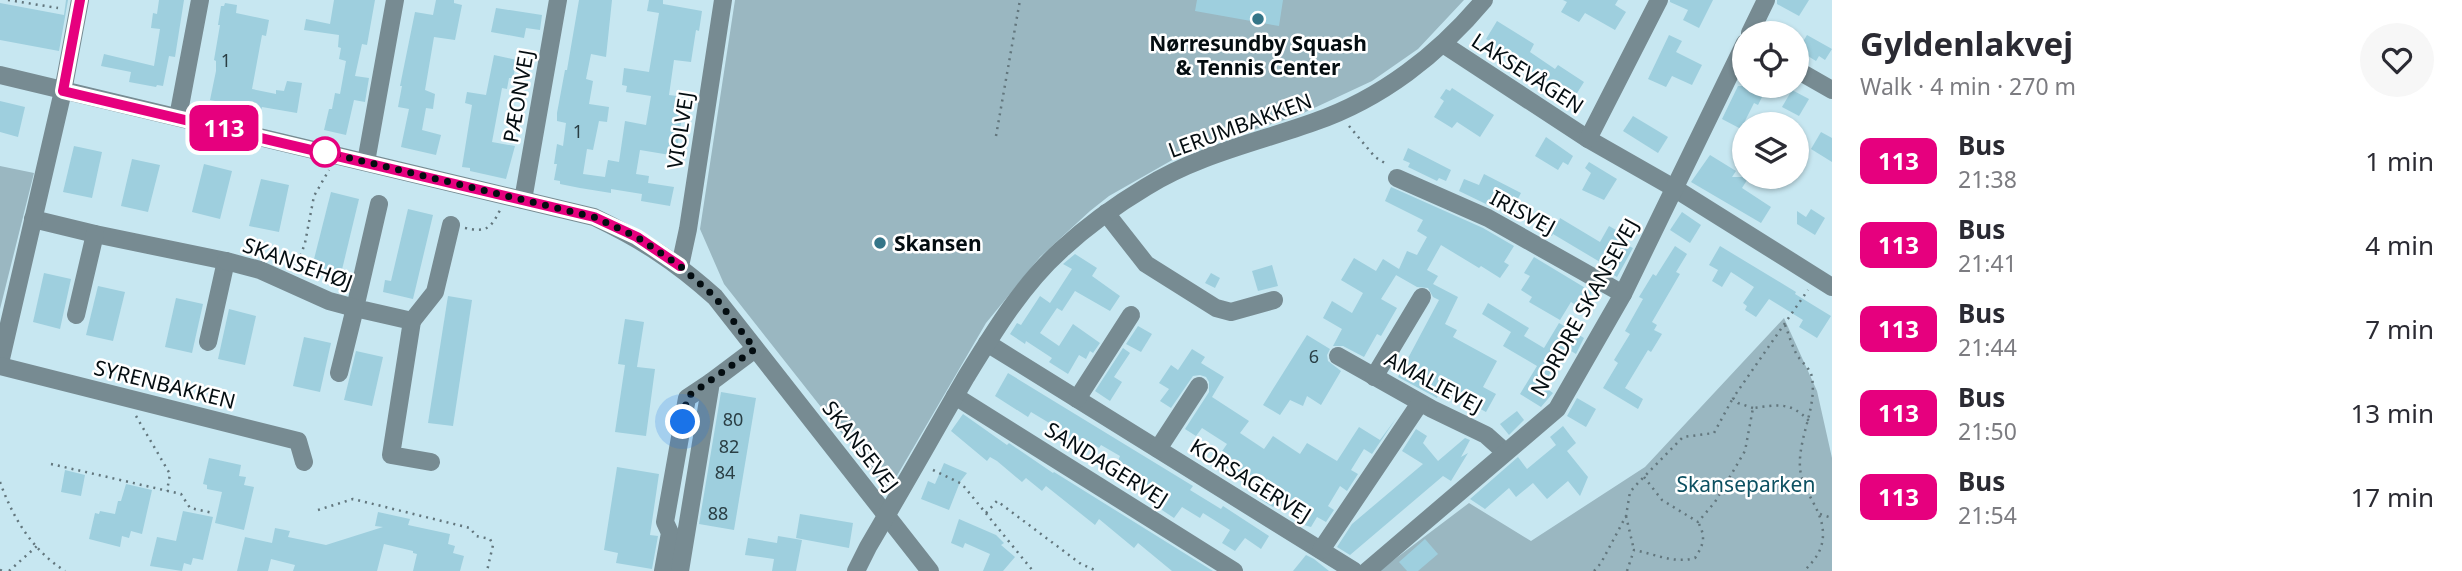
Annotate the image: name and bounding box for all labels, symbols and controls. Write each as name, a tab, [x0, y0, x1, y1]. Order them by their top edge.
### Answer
marker: Nørresundby Squash & Tennis Center	[1250, 11, 1266, 27]
map controls	[1732, 21, 1809, 189]
button: locate	[1732, 21, 1809, 98]
text: Gyldenlakvej	[1860, 21, 2073, 66]
button: heart	[2360, 23, 2434, 97]
street label: LAKSEVÅGEN	[1467, 26, 1589, 120]
place label: Nørresundby Squash & Tennis Center	[1149, 29, 1367, 81]
street label: PÆONVEJ	[496, 47, 540, 145]
house number: 1	[221, 48, 231, 72]
text: Walk · 4 min · 270 m	[1860, 70, 2076, 102]
street label: LERUMBAKKEN	[1164, 86, 1316, 164]
street label: VIOLVEJ	[660, 89, 700, 171]
line badge: 113	[184, 105, 264, 151]
text: 113	[203, 111, 245, 144]
button: layers	[1732, 112, 1809, 189]
house number: 1	[573, 119, 583, 143]
text: Bus	[1958, 127, 2005, 163]
unlabelled marker	[310, 137, 340, 167]
text: 1 min	[2365, 143, 2434, 179]
text: 113	[1878, 144, 1919, 177]
text: 21:38	[1958, 163, 2017, 195]
street label: IRISVEJ	[1485, 183, 1561, 241]
text: Bus	[1958, 211, 2005, 247]
street label: NORDRE SKANSEVEJ	[1523, 213, 1645, 401]
text: 4 min	[2365, 227, 2434, 263]
text: 113	[1878, 228, 1919, 261]
place label: Skansen	[894, 229, 982, 257]
street label: SKANSEHØJ	[239, 230, 357, 296]
marker: Skansen	[872, 235, 888, 251]
text: 21:41	[1958, 247, 2017, 279]
text: Bus	[1958, 295, 2005, 331]
text: 7 min	[2365, 311, 2434, 347]
text: 113	[1878, 312, 1919, 345]
text: 21:44	[1958, 331, 2017, 363]
house number: 6	[1309, 344, 1319, 368]
street label: AMALIEVEJ	[1380, 345, 1488, 419]
street label: SYRENBAKKEN	[91, 353, 239, 415]
text: Bus	[1958, 379, 2005, 415]
street label: SKANSEVEJ	[817, 395, 905, 497]
text: 13 min	[2350, 395, 2434, 431]
text: 113	[1878, 396, 1919, 429]
your location	[665, 404, 700, 439]
house number: 80	[723, 407, 743, 431]
street label: SANDAGERVEJ	[1040, 415, 1174, 513]
text: 21:50	[1958, 415, 2017, 447]
street label: KORSAGERVEJ	[1185, 432, 1317, 528]
house number: 82	[719, 434, 739, 458]
house number: 84	[715, 460, 735, 484]
text: Bus	[1958, 463, 2005, 499]
park label: Skanseparken	[1677, 470, 1815, 498]
text: 17 min	[2350, 479, 2434, 515]
text: 113	[1878, 480, 1919, 513]
text: 21:54	[1958, 499, 2017, 531]
house number: 88	[708, 501, 728, 525]

